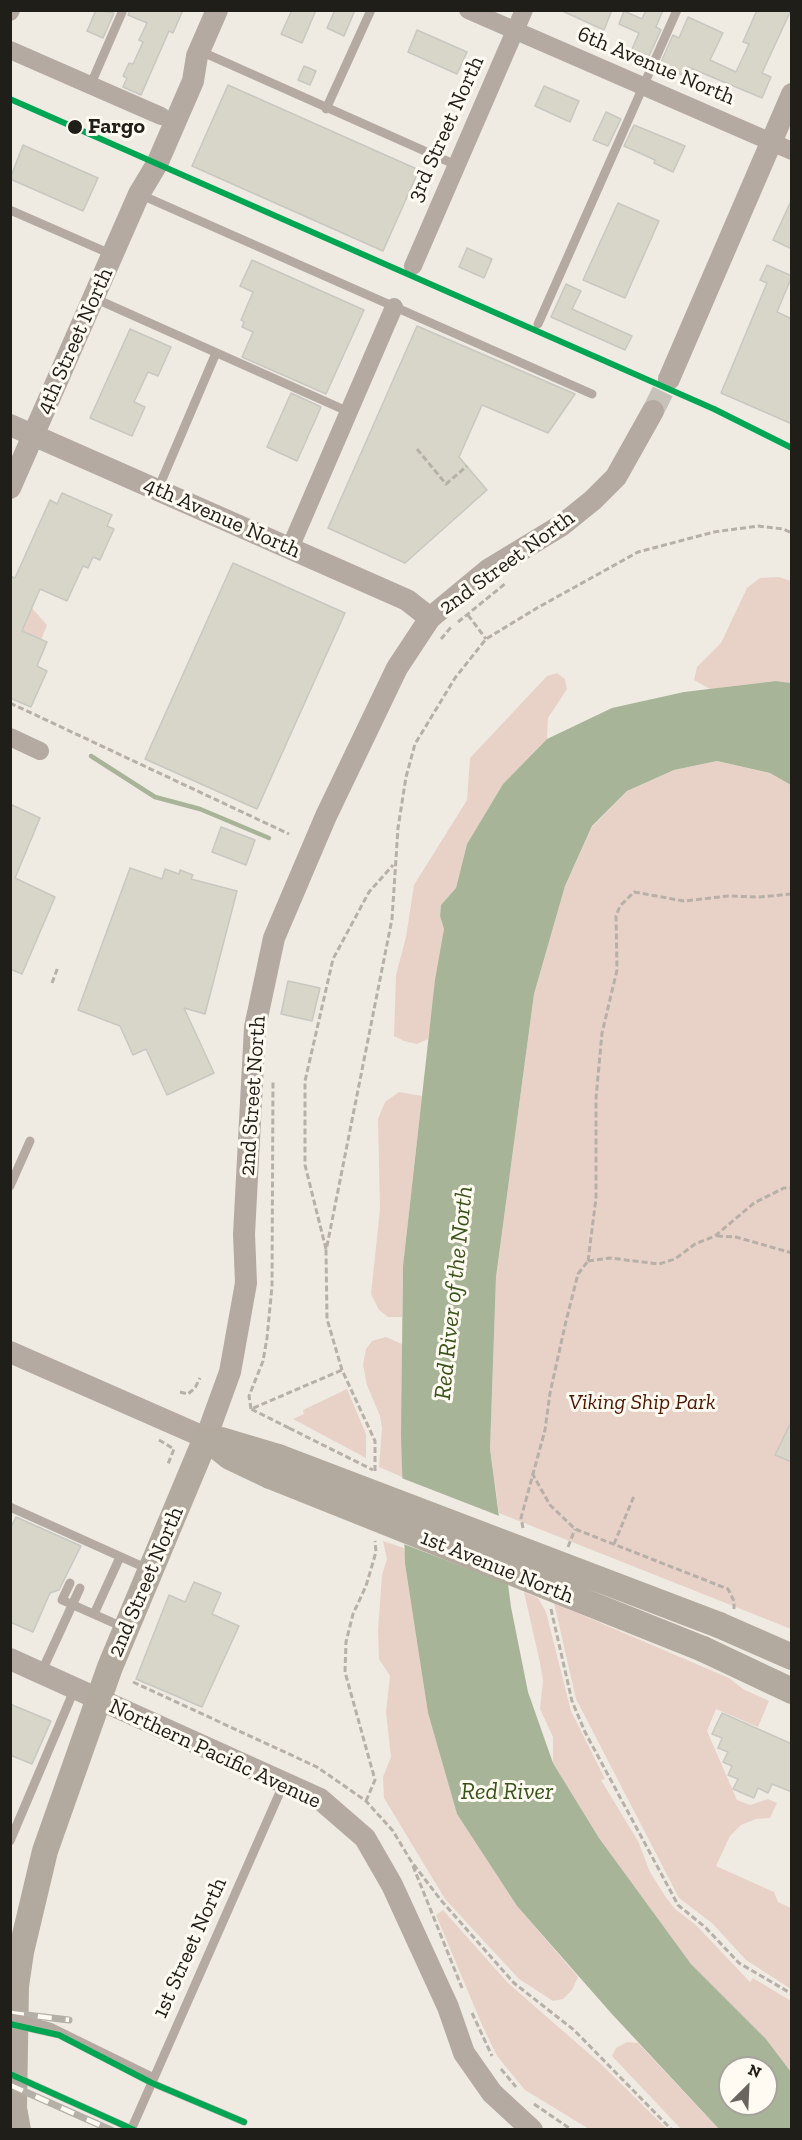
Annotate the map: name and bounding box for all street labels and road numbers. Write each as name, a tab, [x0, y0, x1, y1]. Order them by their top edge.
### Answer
street label: 6th Avenue North	[573, 21, 739, 111]
street label: 3rd Street North	[402, 52, 490, 206]
street label: 4th Street North	[31, 264, 119, 418]
street label: 4th Avenue North	[140, 472, 304, 564]
street label: 2nd Street North	[434, 505, 580, 621]
street label: 2nd Street North	[234, 1015, 272, 1177]
street label: 2nd Street North	[102, 1503, 190, 1661]
street label: 1st Avenue North	[417, 1524, 577, 1610]
street label: Northern Pacific Avenue	[105, 1693, 325, 1815]
street label: 1st Street North	[147, 1874, 233, 2022]

